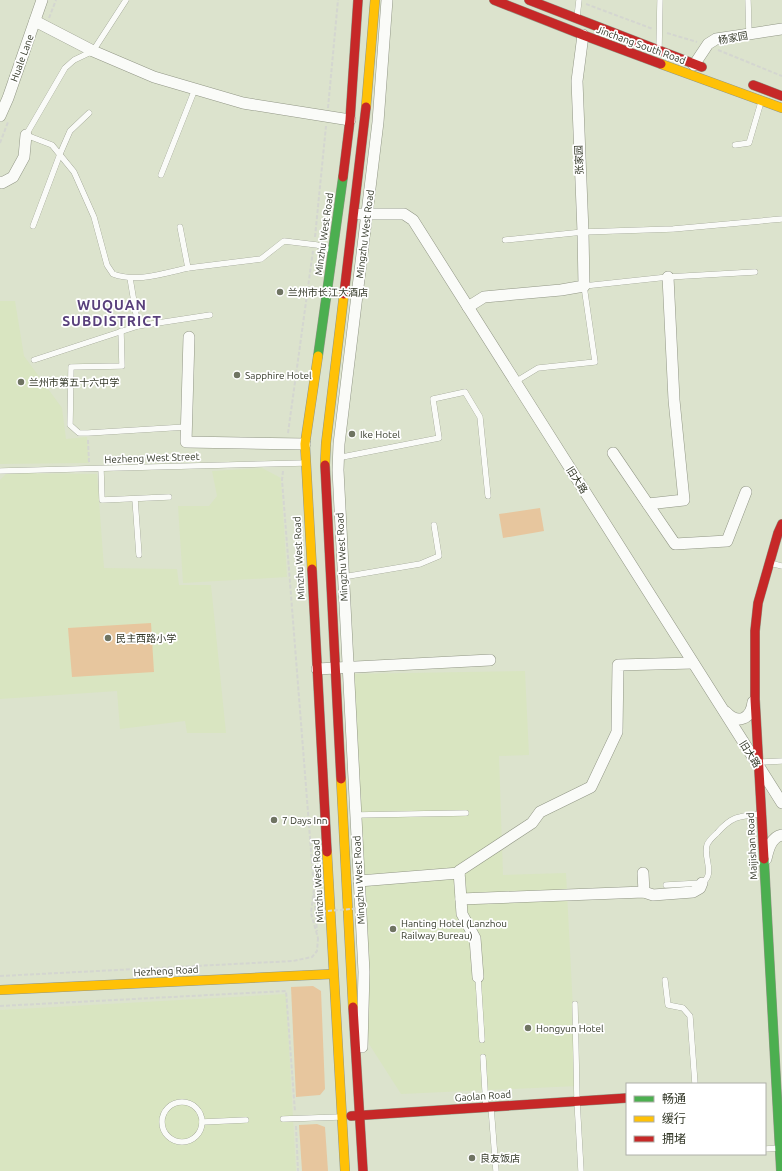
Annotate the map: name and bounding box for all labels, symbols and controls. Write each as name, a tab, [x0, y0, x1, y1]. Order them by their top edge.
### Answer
street label: Jinchang South Road	[595, 24, 687, 66]
street label: 杨家园	[717, 30, 749, 46]
street label: Huale Lane	[8, 33, 36, 83]
street label: 张家园	[573, 145, 585, 175]
street label: Mingzhu West Road	[354, 189, 376, 279]
street label: Minzhu West Road	[313, 192, 335, 276]
marker: 兰州市长江大酒店	[275, 287, 285, 297]
place label: 兰州市长江大酒店	[288, 287, 368, 298]
district label: WUQUAN SUBDISTRICT	[62, 297, 162, 329]
marker: Sapphire Hotel	[232, 370, 242, 380]
place label: Sapphire Hotel	[245, 370, 312, 381]
marker: 兰州市第五十六中学	[16, 377, 26, 387]
place label: 兰州市第五十六中学	[29, 377, 119, 388]
marker: Ike Hotel	[347, 429, 357, 439]
place label: Ike Hotel	[360, 429, 400, 440]
street label: Hezheng West Street	[104, 451, 200, 465]
street label: 旧大路	[564, 464, 590, 496]
street label: Mingzhu West Road	[334, 512, 350, 602]
street label: Minzhu West Road	[291, 516, 307, 600]
marker: 民主西路小学	[103, 633, 113, 643]
place label: 民主西路小学	[116, 633, 176, 644]
street label: 旧大路	[737, 738, 763, 770]
street label: Maijishan Road	[745, 812, 759, 880]
marker: 7 Days Inn	[269, 815, 279, 825]
place label: 7 Days Inn	[282, 815, 328, 826]
street label: Mingzhu West Road	[351, 835, 367, 925]
street label: Minzhu West Road	[310, 839, 326, 923]
place label: Hanting Hotel (Lanzhou Railway Bureau)	[401, 918, 507, 941]
marker: Hanting Hotel (Lanzhou Railway Bureau)	[388, 924, 398, 934]
street label: Hezheng Road	[133, 964, 199, 978]
marker: Hongyun Hotel	[523, 1023, 533, 1033]
place label: Hongyun Hotel	[536, 1023, 604, 1034]
legend	[626, 1083, 766, 1155]
street label: Gaolan Road	[454, 1089, 512, 1103]
text: 畅通	[662, 1092, 686, 1105]
text: 缓行	[662, 1112, 686, 1125]
text: 拥堵	[662, 1132, 686, 1145]
marker: 良友饭店	[467, 1153, 477, 1163]
place label: 良友饭店	[480, 1153, 520, 1164]

